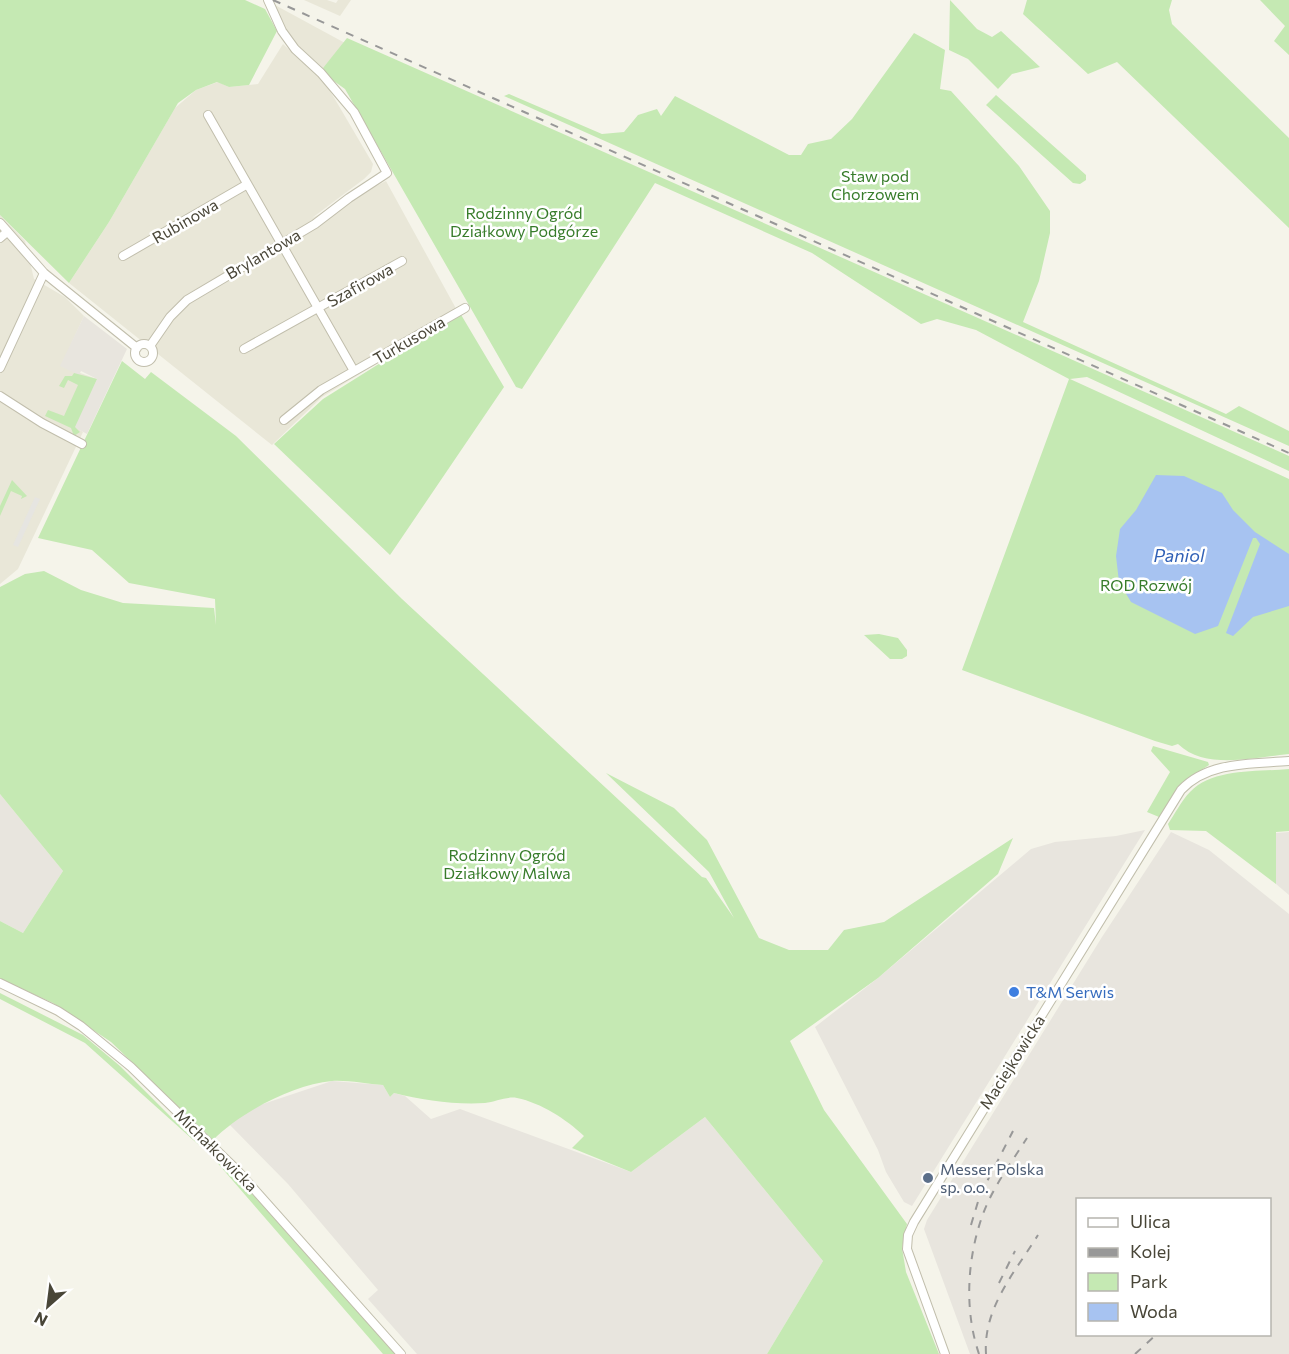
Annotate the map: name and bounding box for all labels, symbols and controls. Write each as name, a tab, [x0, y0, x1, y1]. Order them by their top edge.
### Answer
park label: Staw pod Chorzowem	[831, 166, 919, 203]
street label: Rubinowa	[149, 194, 221, 247]
park label: Rodzinny Ogród Działkowy Podgórze	[450, 203, 598, 240]
street label: Brylantowa	[222, 225, 304, 283]
street label: Szafirowa	[323, 259, 396, 310]
street label: Turkusowa	[370, 311, 448, 368]
water label: Paniol	[1154, 544, 1205, 566]
park label: ROD Rozwój	[1100, 575, 1192, 594]
park label: Rodzinny Ogród Działkowy Malwa	[443, 845, 571, 882]
place label: T&M Serwis	[1026, 982, 1114, 1001]
marker: T&M Serwis	[1007, 985, 1021, 999]
street label: Maciejkowicka	[975, 1011, 1048, 1112]
street label: Michałkowicka	[171, 1104, 262, 1195]
place label: Messer Polska sp. o.o.	[940, 1159, 1044, 1196]
marker: Messer Polska sp. o.o.	[921, 1171, 935, 1185]
legend	[1076, 1198, 1271, 1336]
text: Ulica	[1130, 1210, 1171, 1232]
text: Kolej	[1130, 1240, 1171, 1262]
text: Park	[1130, 1270, 1168, 1292]
north arrow	[18, 1276, 78, 1336]
text: Woda	[1130, 1300, 1178, 1322]
text: N	[31, 1308, 50, 1331]

